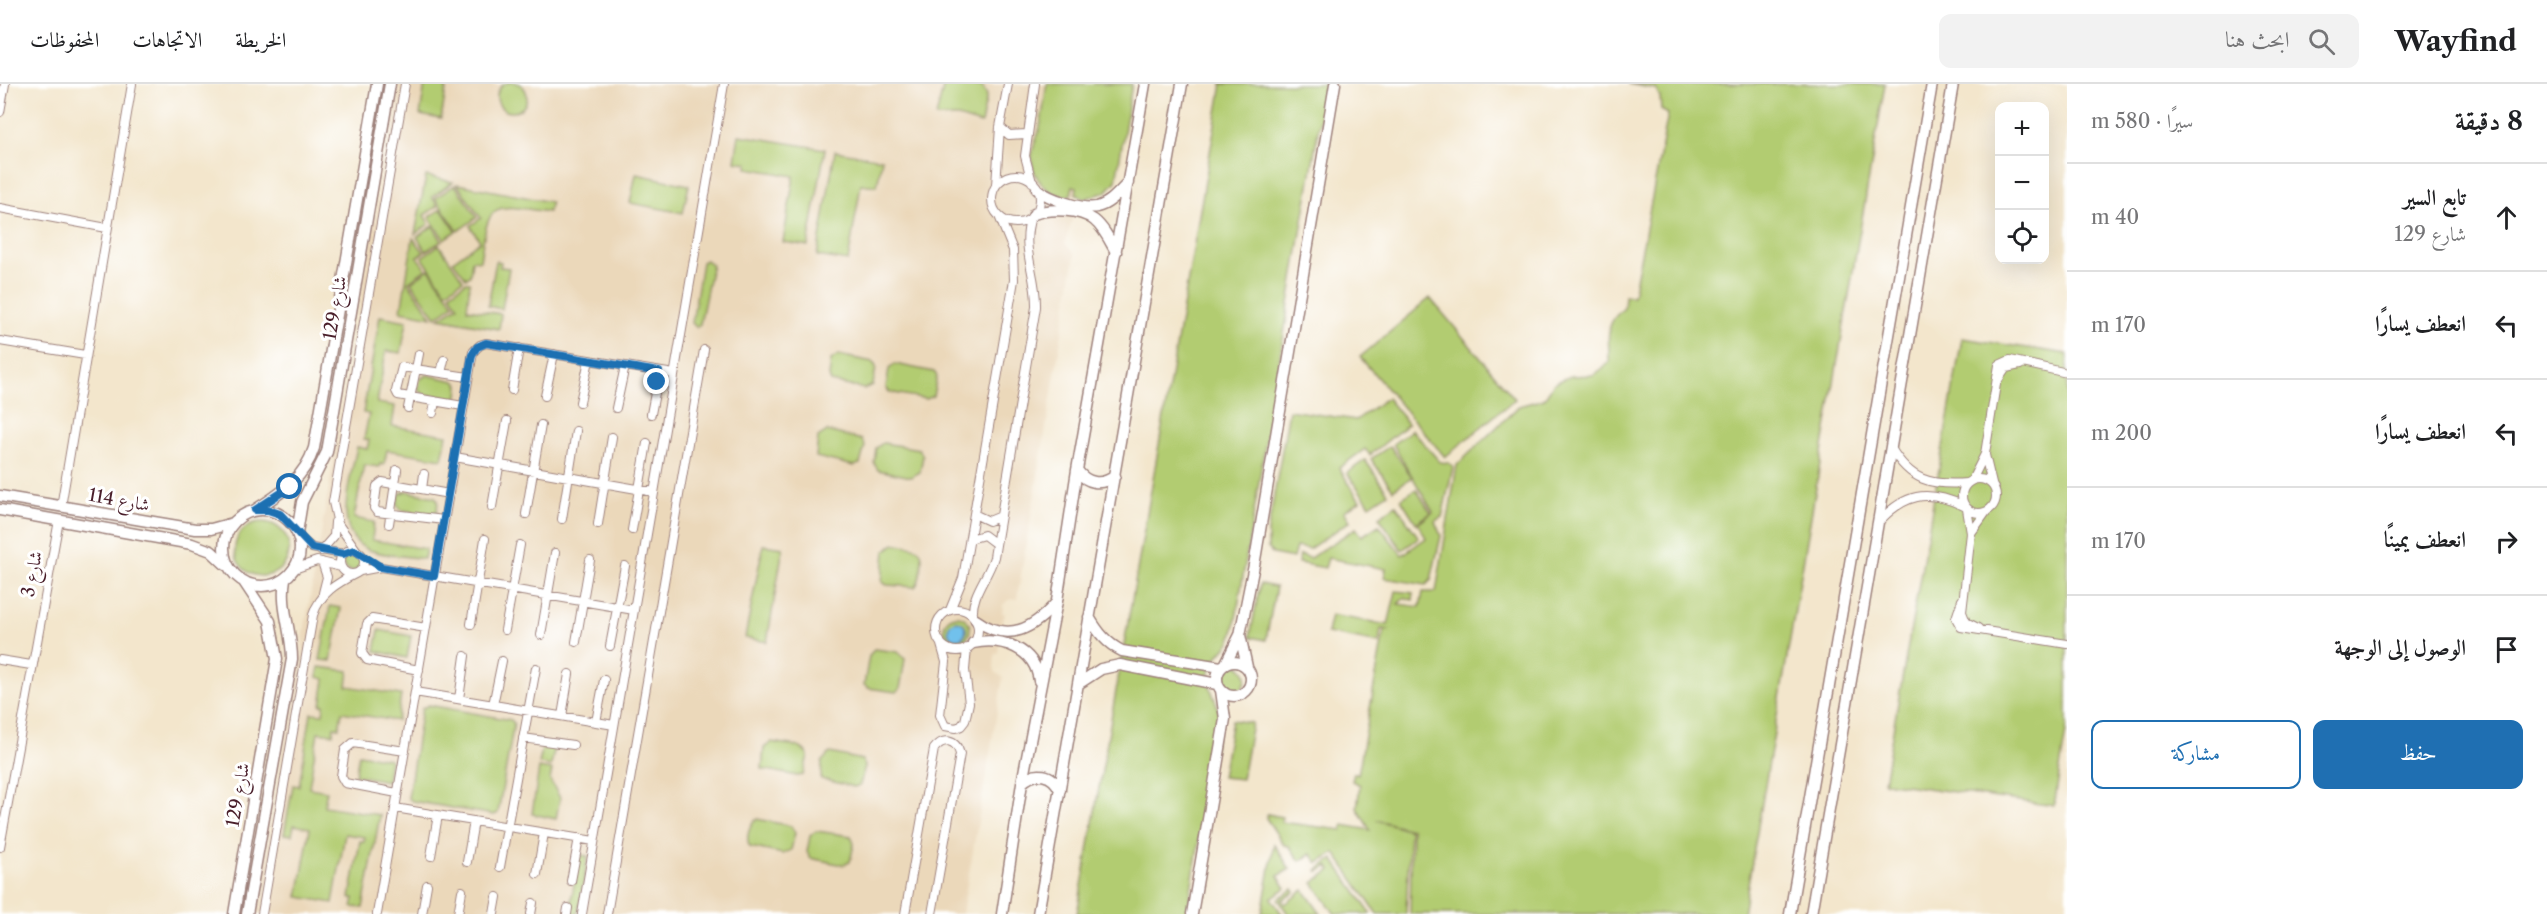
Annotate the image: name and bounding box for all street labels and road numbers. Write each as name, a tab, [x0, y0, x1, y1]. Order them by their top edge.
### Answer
street label: شارع 129	[319, 274, 355, 342]
street label: شارع 114	[86, 484, 151, 520]
street label: شارع 3	[17, 549, 51, 599]
street label: شارع 129	[222, 761, 258, 829]

